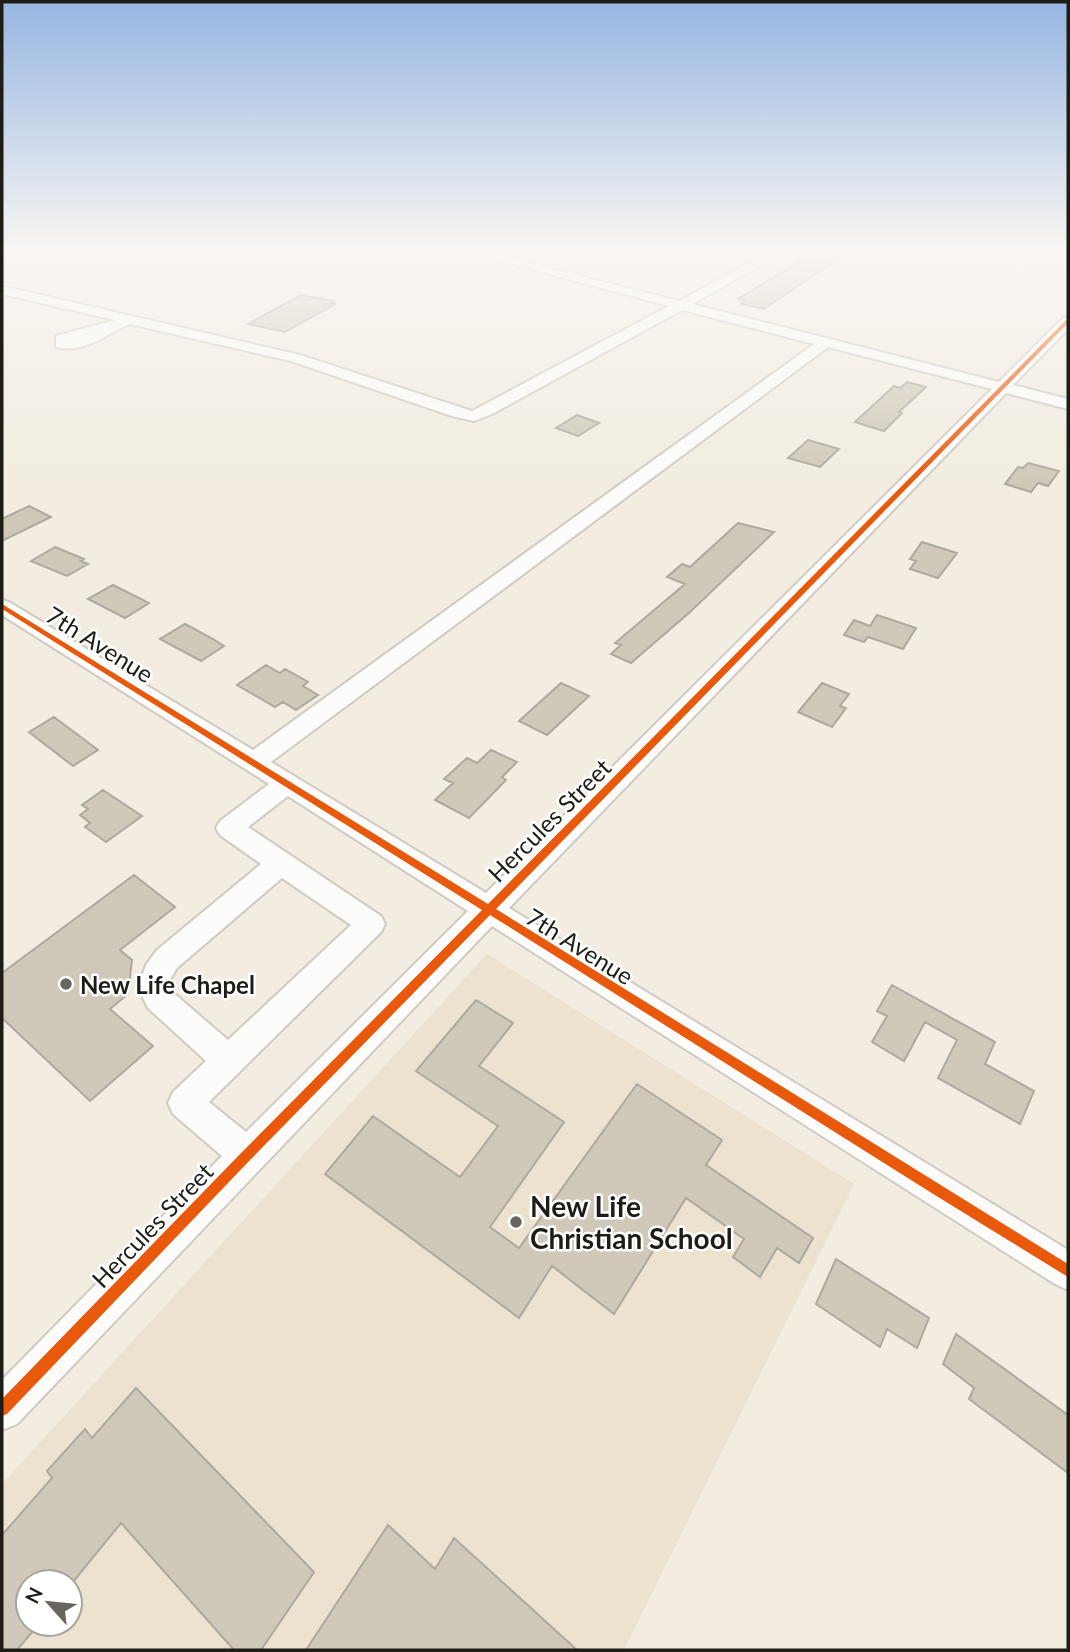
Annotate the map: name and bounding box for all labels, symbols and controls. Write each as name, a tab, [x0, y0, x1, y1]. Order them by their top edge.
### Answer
street label: 7th Avenue	[41, 600, 159, 688]
street label: Hercules Street	[482, 752, 617, 887]
street label: 7th Avenue	[521, 902, 639, 990]
place label: New Life Chapel	[80, 970, 255, 999]
marker: New Life Chapel	[58, 976, 74, 992]
street label: Hercules Street	[85, 1156, 219, 1293]
place label: New Life Christian School	[530, 1189, 733, 1255]
marker: New Life Christian School	[508, 1214, 524, 1230]
north arrow	[14, 1568, 84, 1638]
text: N	[20, 1583, 47, 1607]

